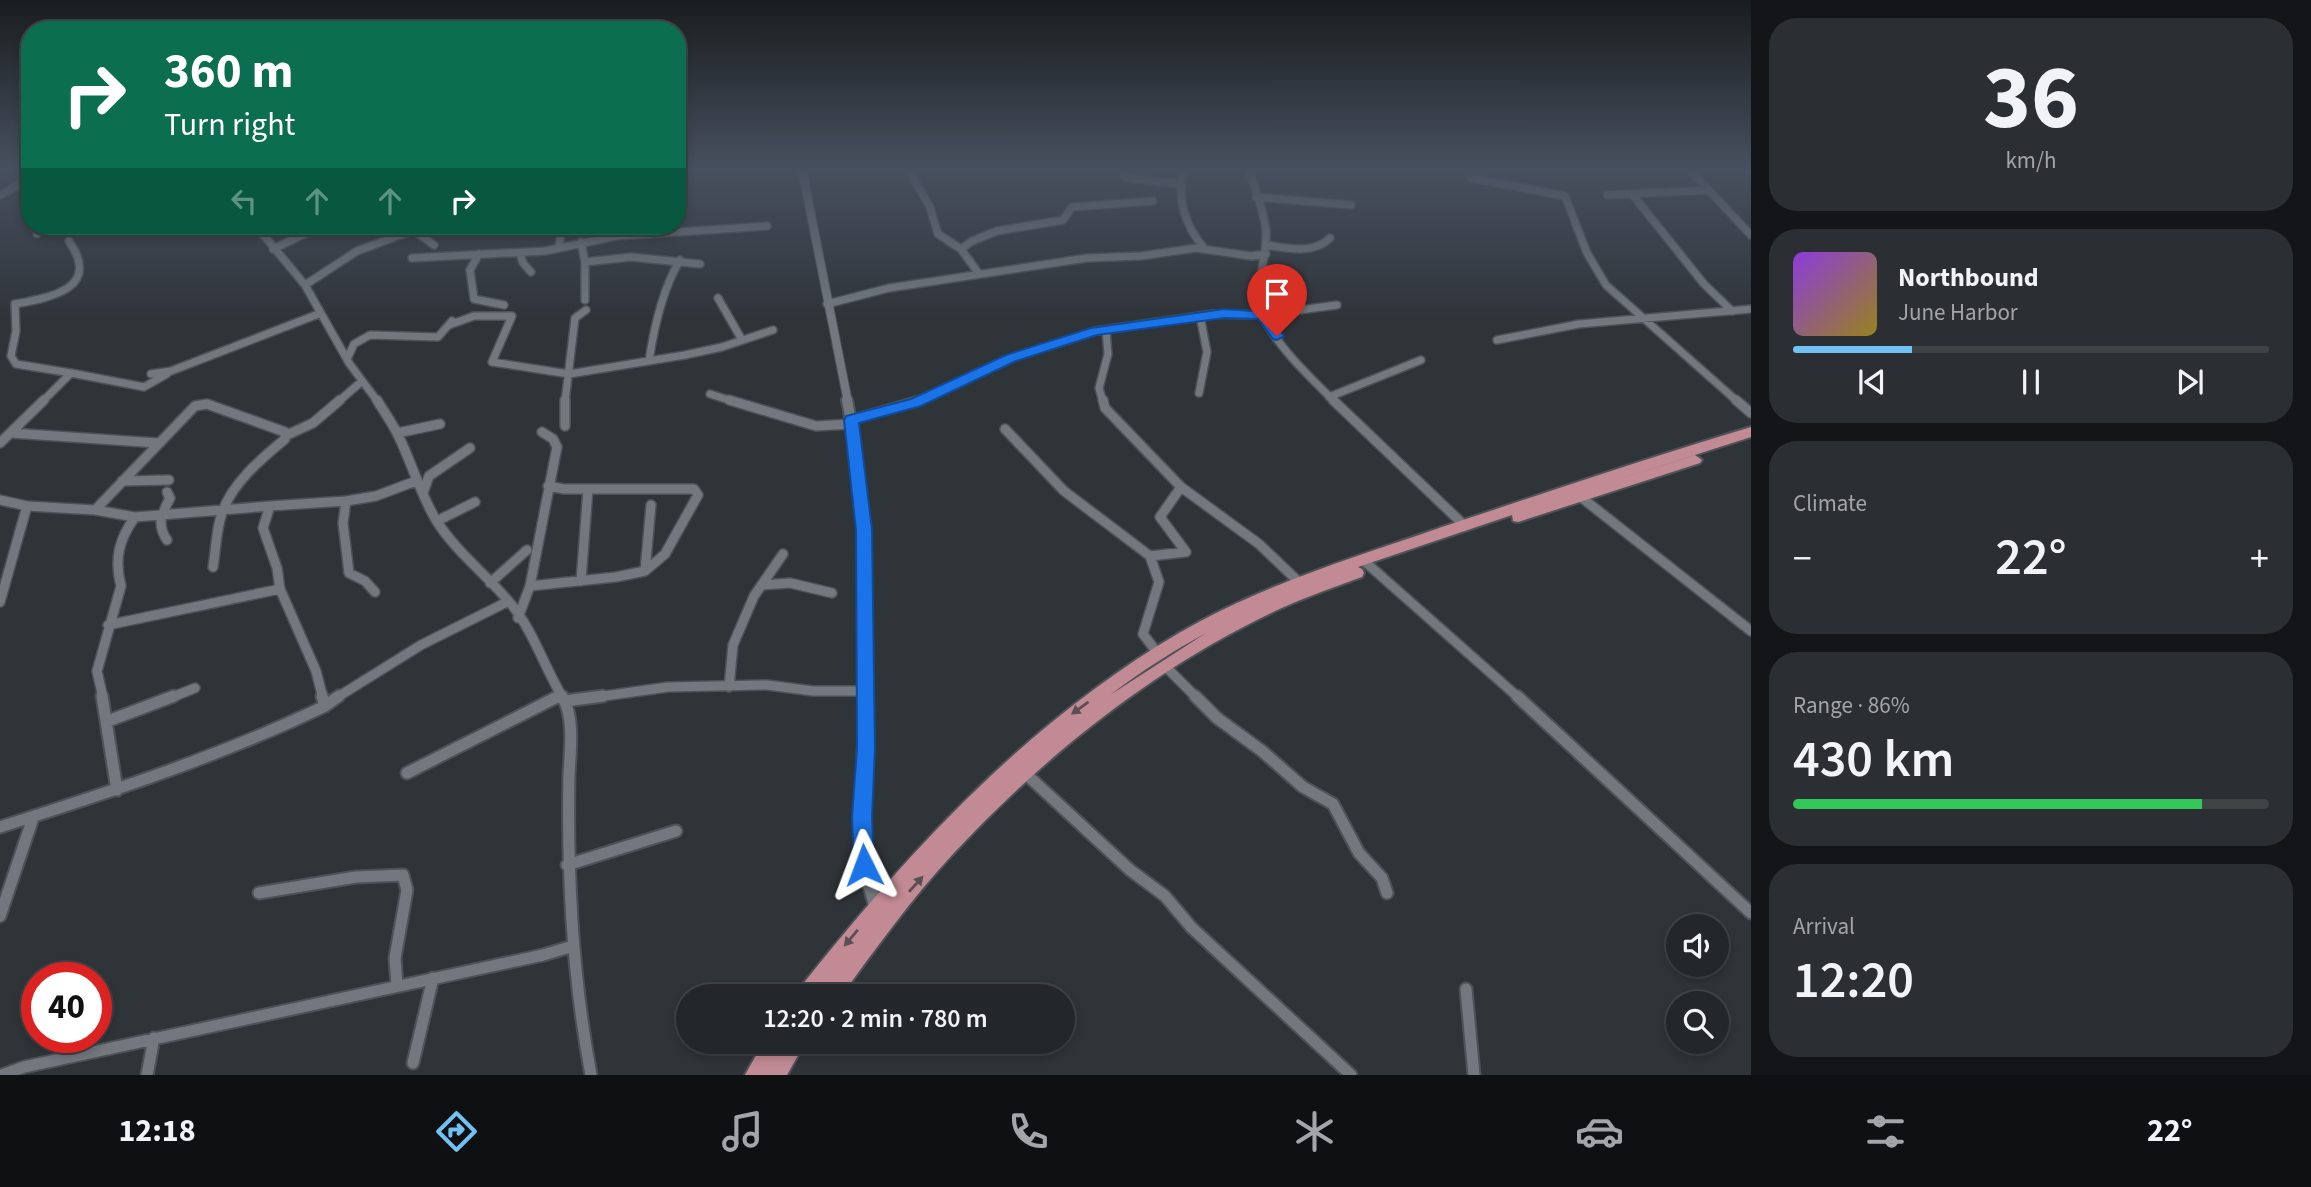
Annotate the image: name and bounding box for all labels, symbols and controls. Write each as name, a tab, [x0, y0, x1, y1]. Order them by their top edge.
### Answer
text: 36	[1983, 34, 2079, 163]
text: 360 m	[164, 37, 293, 107]
icon: right	[49, 49, 140, 140]
text: Turn right	[164, 102, 295, 148]
text: km/h	[2005, 144, 2057, 177]
icon: left	[225, 182, 263, 220]
icon: ahead	[298, 182, 336, 220]
icon: ahead	[371, 182, 409, 220]
icon: right	[444, 182, 482, 220]
text: Northbound	[1898, 259, 2039, 296]
pin	[1247, 264, 1307, 336]
icon: arrive	[1258, 275, 1296, 313]
text: June Harbor	[1898, 296, 2018, 329]
icon: previous	[1853, 363, 1891, 401]
icon: pause	[2012, 363, 2050, 401]
icon: next	[2171, 363, 2209, 401]
text: Climate	[1793, 487, 1867, 520]
text: 22°	[1995, 521, 2067, 595]
text: −	[1793, 532, 1812, 586]
text: +	[2250, 532, 2269, 586]
text: Range · 86%	[1793, 689, 1910, 722]
one-way arrow	[1071, 701, 1089, 715]
text: 430 km	[1793, 723, 1954, 797]
position arrow	[827, 828, 901, 902]
one-way arrow	[908, 875, 924, 893]
text: Arrival	[1793, 910, 1855, 943]
map controls	[1666, 914, 1729, 1054]
button: sound	[1666, 914, 1729, 977]
one-way arrow	[844, 930, 859, 947]
text: 12:20	[1793, 944, 1914, 1018]
speed limit sign: 40	[21, 962, 112, 1053]
button: search	[1666, 991, 1729, 1054]
text: 12:20 · 2 min · 780 m	[763, 1000, 988, 1037]
icon: directions	[432, 1107, 481, 1156]
icon: music	[718, 1107, 767, 1156]
icon: phone	[1004, 1107, 1053, 1156]
icon: climate	[1290, 1107, 1339, 1156]
icon: car	[1575, 1107, 1624, 1156]
icon: filters	[1861, 1107, 1910, 1156]
text: 12:18	[118, 1108, 196, 1154]
text: 22°	[2147, 1108, 2193, 1154]

